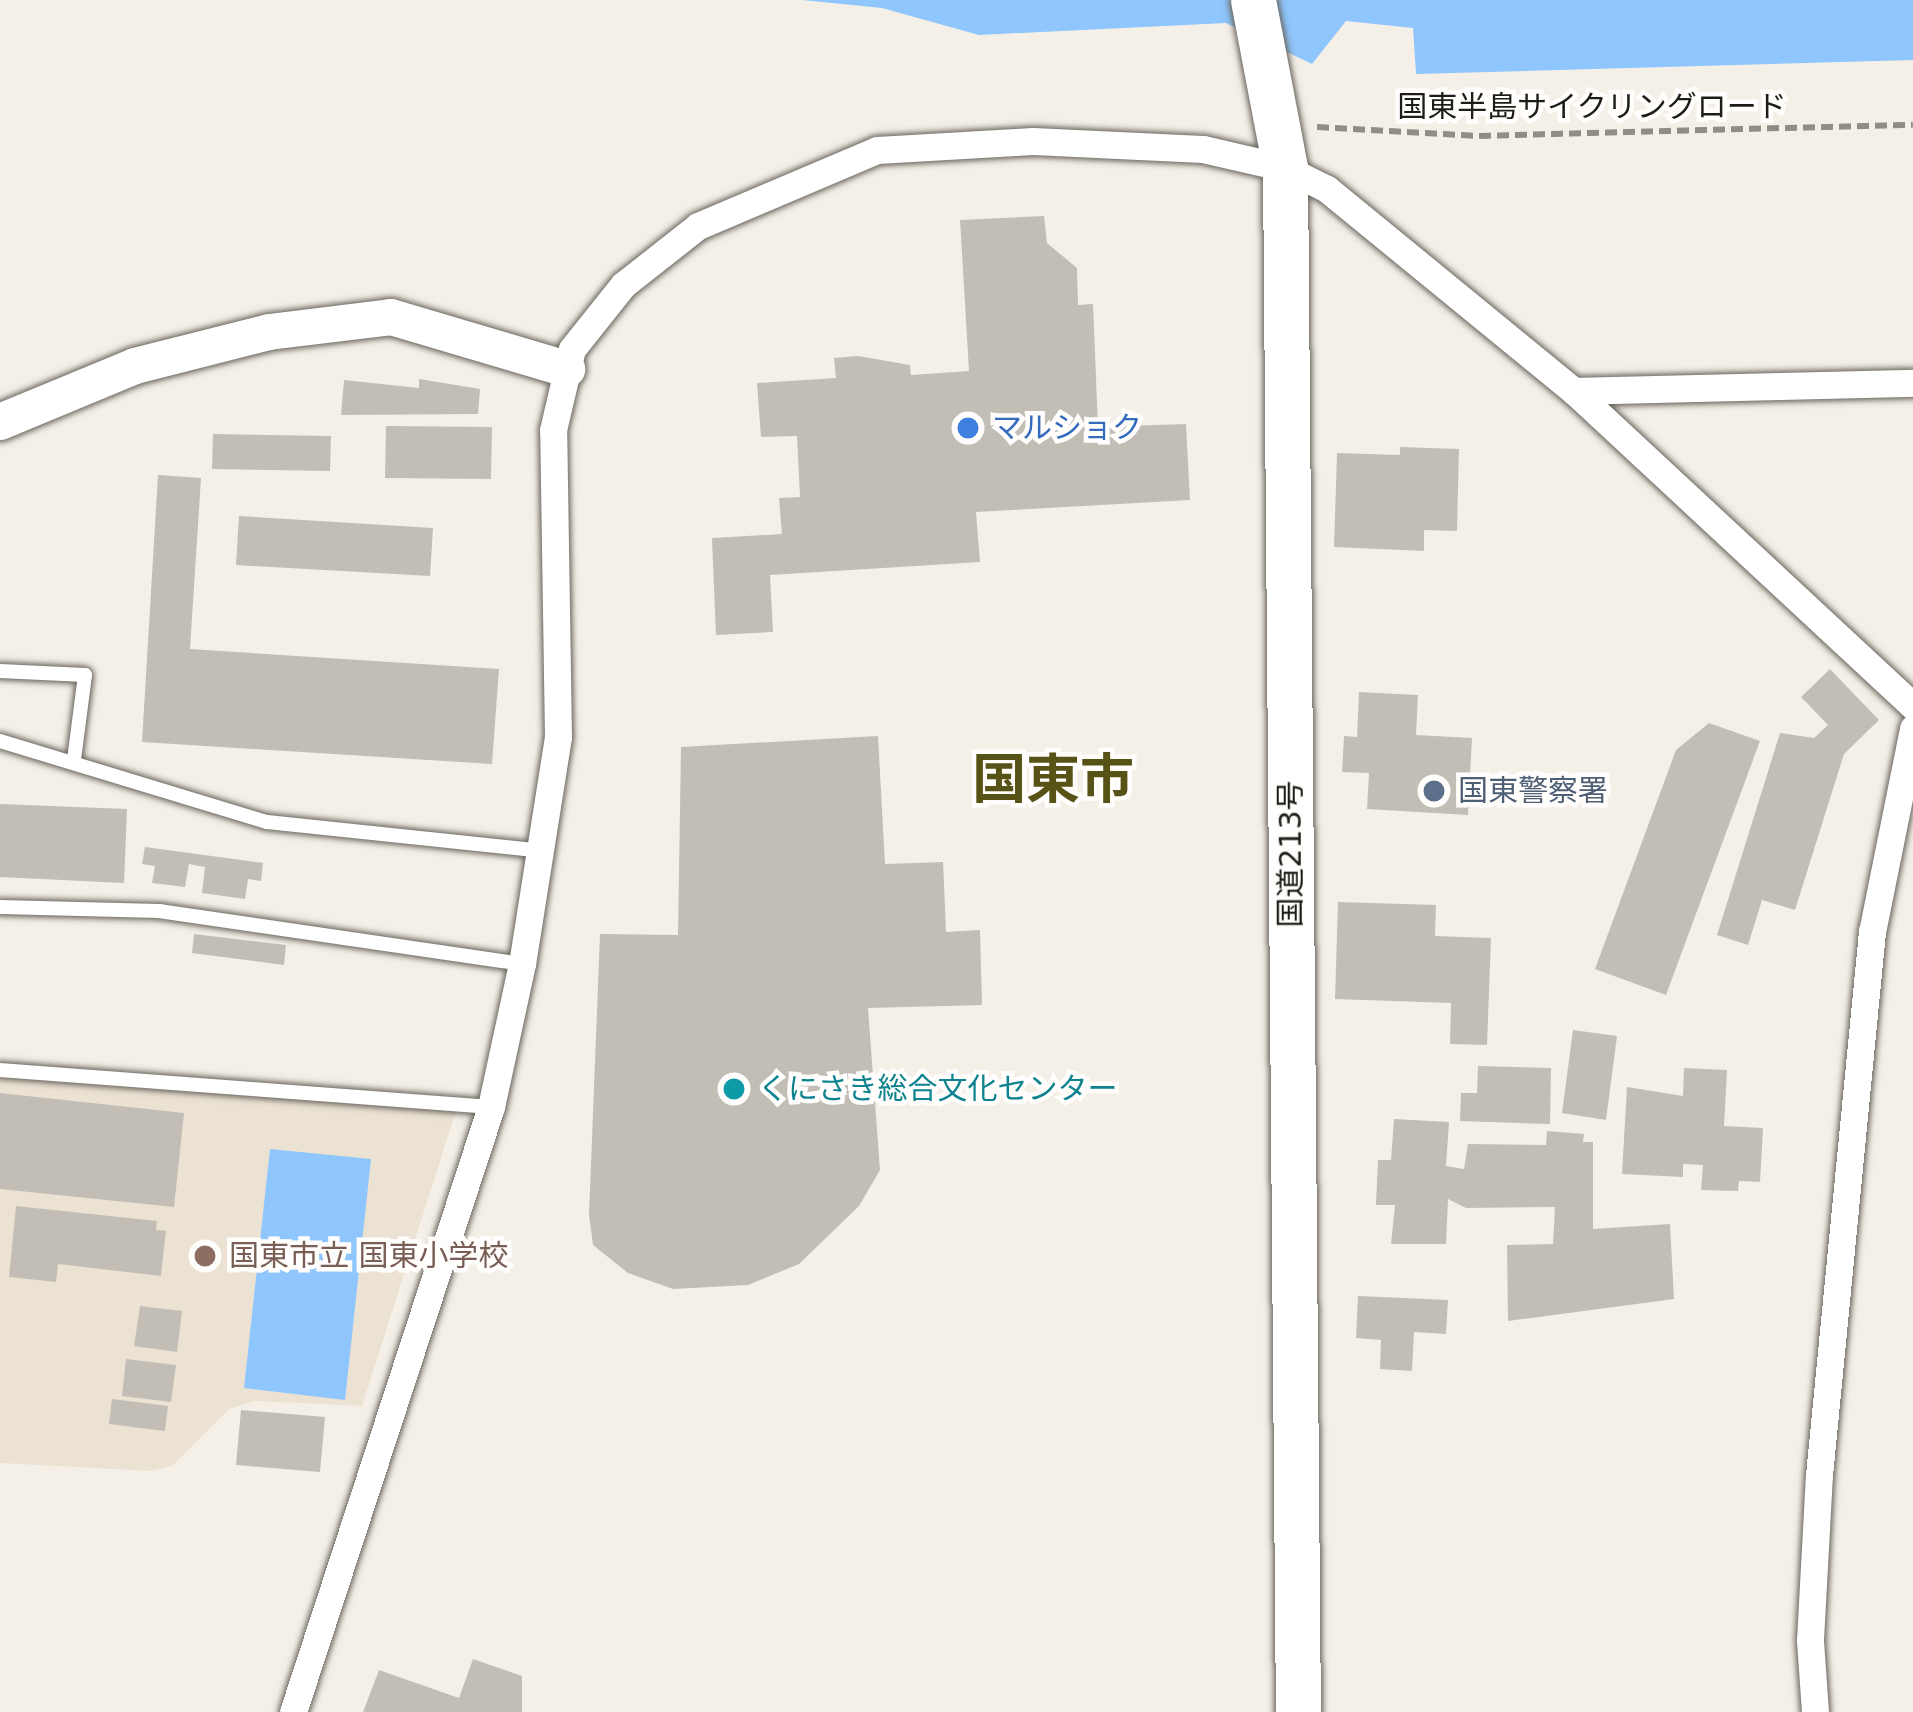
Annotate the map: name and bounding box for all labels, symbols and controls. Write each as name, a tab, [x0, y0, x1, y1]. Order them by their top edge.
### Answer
street label: 国東半島サイクリングロード	[1397, 89, 1787, 125]
place label: マルショク	[992, 410, 1142, 446]
marker: マルショク	[955, 415, 981, 441]
district label: 国東市	[972, 748, 1134, 812]
place label: 国東警察署	[1458, 773, 1608, 809]
marker: 国東警察署	[1421, 778, 1447, 804]
street label: 国道213号	[1273, 780, 1309, 928]
place label: くにさき総合文化センター	[758, 1071, 1118, 1107]
marker: くにさき総合文化センター	[721, 1076, 747, 1102]
place label: 国東市立 国東小学校	[229, 1238, 509, 1274]
marker: 国東市立 国東小学校	[192, 1243, 218, 1269]

